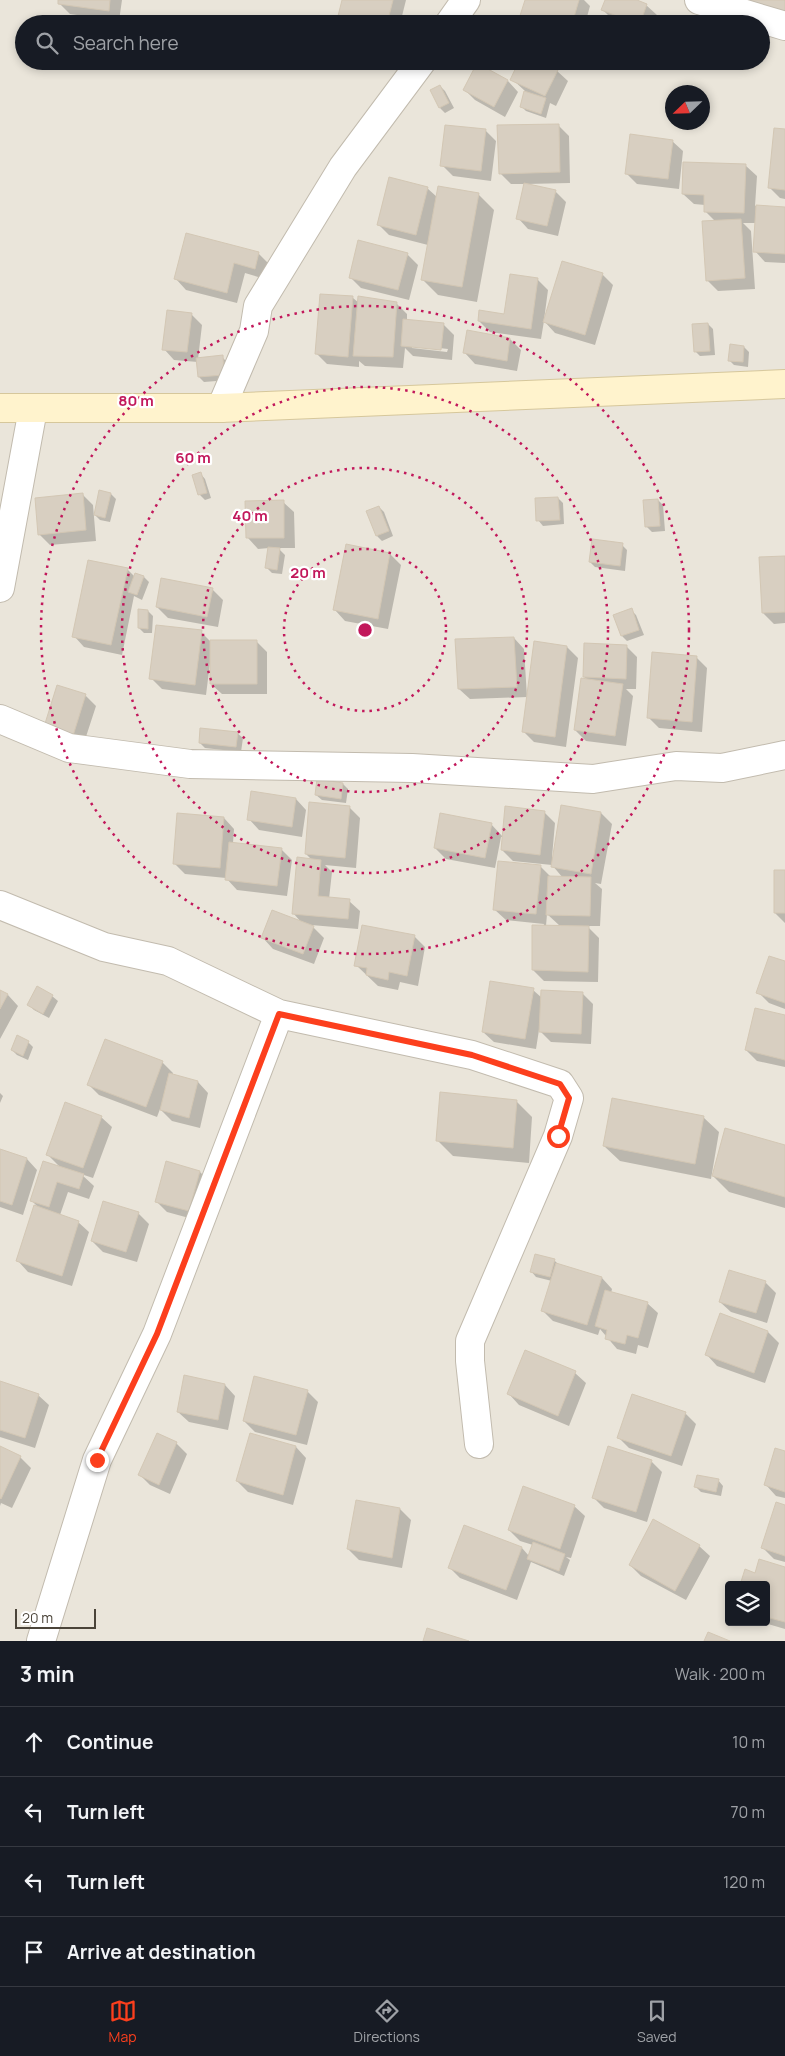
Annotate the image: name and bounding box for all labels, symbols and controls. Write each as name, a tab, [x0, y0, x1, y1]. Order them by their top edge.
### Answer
search box	[15, 15, 770, 70]
icon: search	[33, 29, 61, 57]
text: Search here	[73, 30, 179, 56]
north arrow	[665, 85, 710, 130]
text: 80 m	[118, 390, 154, 411]
text: 60 m	[175, 447, 211, 468]
text: 40 m	[232, 505, 268, 526]
text: 20 m	[290, 562, 326, 583]
centre of rings	[356, 621, 374, 639]
route start	[547, 1125, 570, 1148]
route end	[86, 1449, 109, 1472]
map controls	[725, 1581, 770, 1626]
button: layers	[725, 1581, 770, 1626]
scale bar	[15, 1606, 96, 1629]
text: 20 m	[22, 1608, 53, 1627]
text: 3 min	[20, 1660, 74, 1688]
text: Walk · 200 m	[675, 1663, 765, 1685]
icon: ahead	[20, 1728, 48, 1756]
text: Continue	[67, 1729, 153, 1755]
text: 10 m	[732, 1731, 765, 1753]
icon: left	[20, 1798, 48, 1826]
text: Turn left	[67, 1799, 145, 1825]
text: 70 m	[730, 1801, 765, 1823]
icon: left	[20, 1868, 48, 1896]
text: Turn left	[67, 1869, 145, 1895]
text: 120 m	[723, 1871, 765, 1893]
icon: arrive	[20, 1938, 48, 1966]
text: Arrive at destination	[67, 1939, 256, 1965]
tab: Map	[109, 1997, 137, 2046]
tab: Directions	[354, 1997, 420, 2046]
tab: Saved	[637, 1997, 676, 2046]

